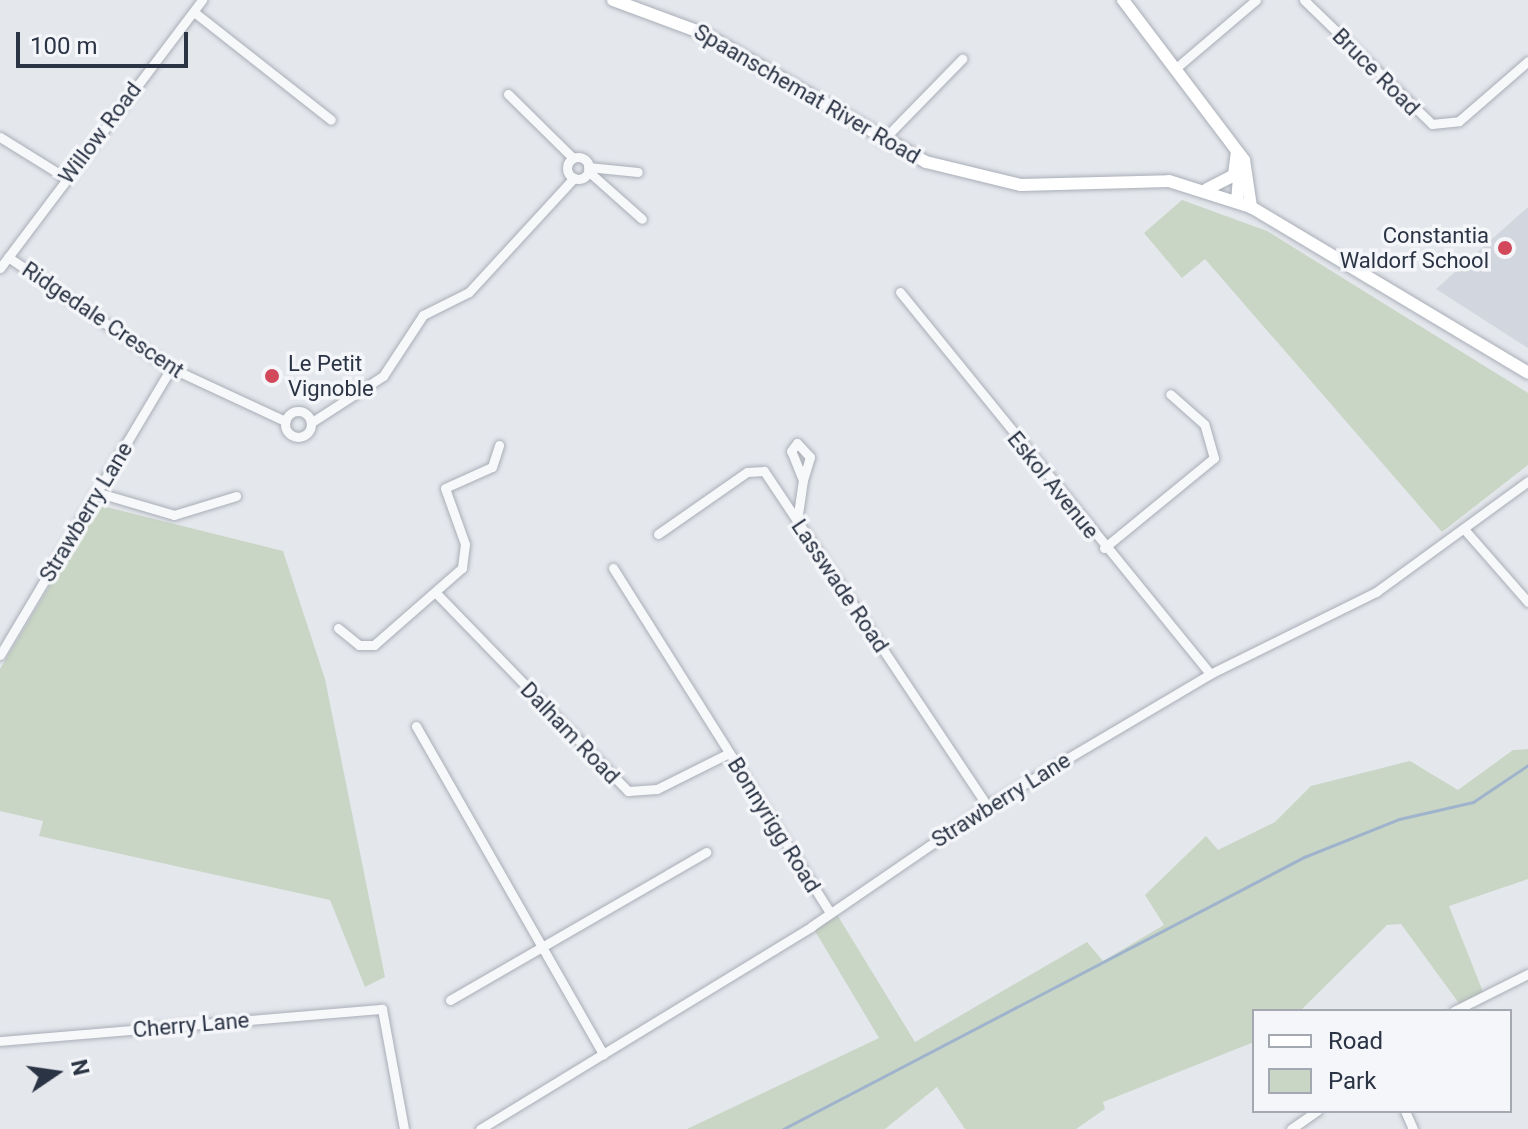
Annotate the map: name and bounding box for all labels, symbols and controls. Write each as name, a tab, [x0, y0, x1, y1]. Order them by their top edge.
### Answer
scale bar	[20, 16, 192, 66]
street label: Spaanschemat River Road	[689, 18, 925, 170]
street label: Bruce Road	[1327, 23, 1425, 121]
text: 100 m	[30, 32, 97, 60]
street label: Willow Road	[53, 77, 147, 189]
place label: Constantia Waldorf School	[1340, 222, 1489, 274]
marker: Constantia Waldorf School	[1496, 239, 1514, 257]
street label: Ridgedale Crescent	[17, 256, 189, 384]
place label: Le Petit Vignoble	[288, 350, 374, 402]
marker: Le Petit Vignoble	[263, 367, 281, 385]
street label: Eskol Avenue	[1002, 426, 1104, 544]
street label: Strawberry Lane	[34, 437, 138, 587]
street label: Lasswade Road	[786, 514, 894, 658]
street label: Dalham Road	[515, 677, 625, 789]
street label: Strawberry Lane	[927, 747, 1075, 853]
street label: Bonnyrigg Road	[722, 753, 826, 897]
street label: Cherry Lane	[132, 1007, 250, 1043]
legend	[1252, 1009, 1512, 1113]
text: Road	[1328, 1027, 1383, 1055]
north arrow	[16, 1033, 96, 1113]
text: N	[66, 1057, 94, 1078]
text: Park	[1328, 1067, 1376, 1095]

